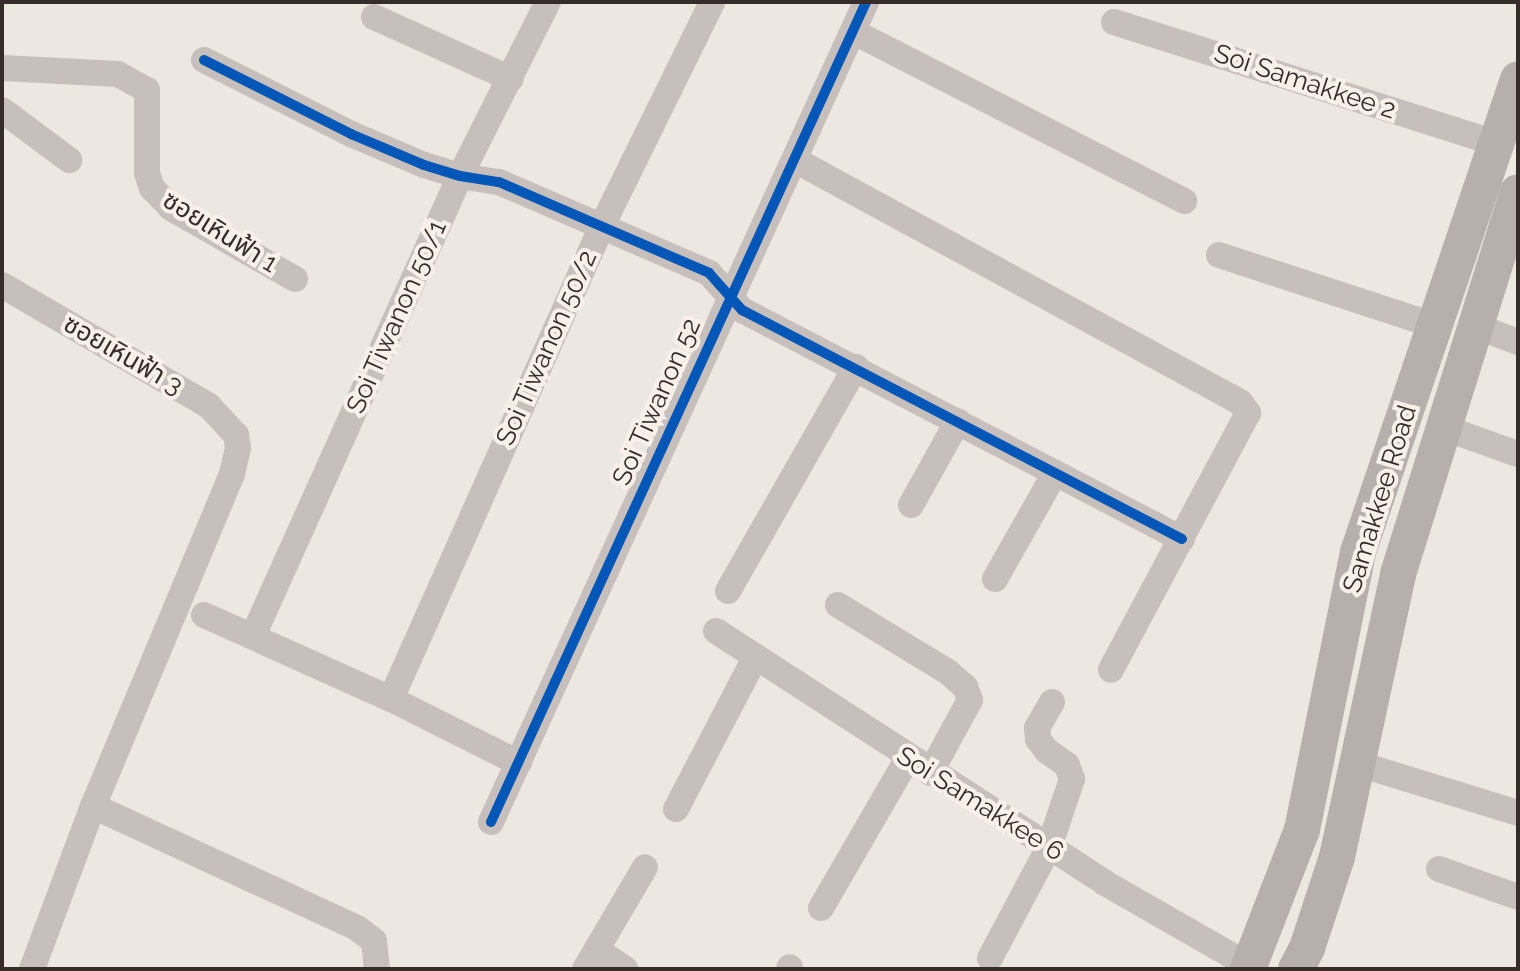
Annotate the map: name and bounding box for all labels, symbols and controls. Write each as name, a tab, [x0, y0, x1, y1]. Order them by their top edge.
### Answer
street label: Soi Samakkee 2	[1210, 38, 1400, 126]
street label: ซอยเหินฟ้า 1	[157, 184, 283, 280]
street label: Soi Tiwanon 50/1	[340, 215, 454, 419]
street label: Soi Tiwanon 50/2	[490, 245, 604, 451]
street label: ซอยเหินฟ้า 3	[58, 308, 188, 402]
street label: Soi Tiwanon 52	[606, 313, 708, 491]
street label: Samakkee Road	[1337, 401, 1423, 597]
street label: Soi Samakkee 6	[891, 740, 1069, 868]

